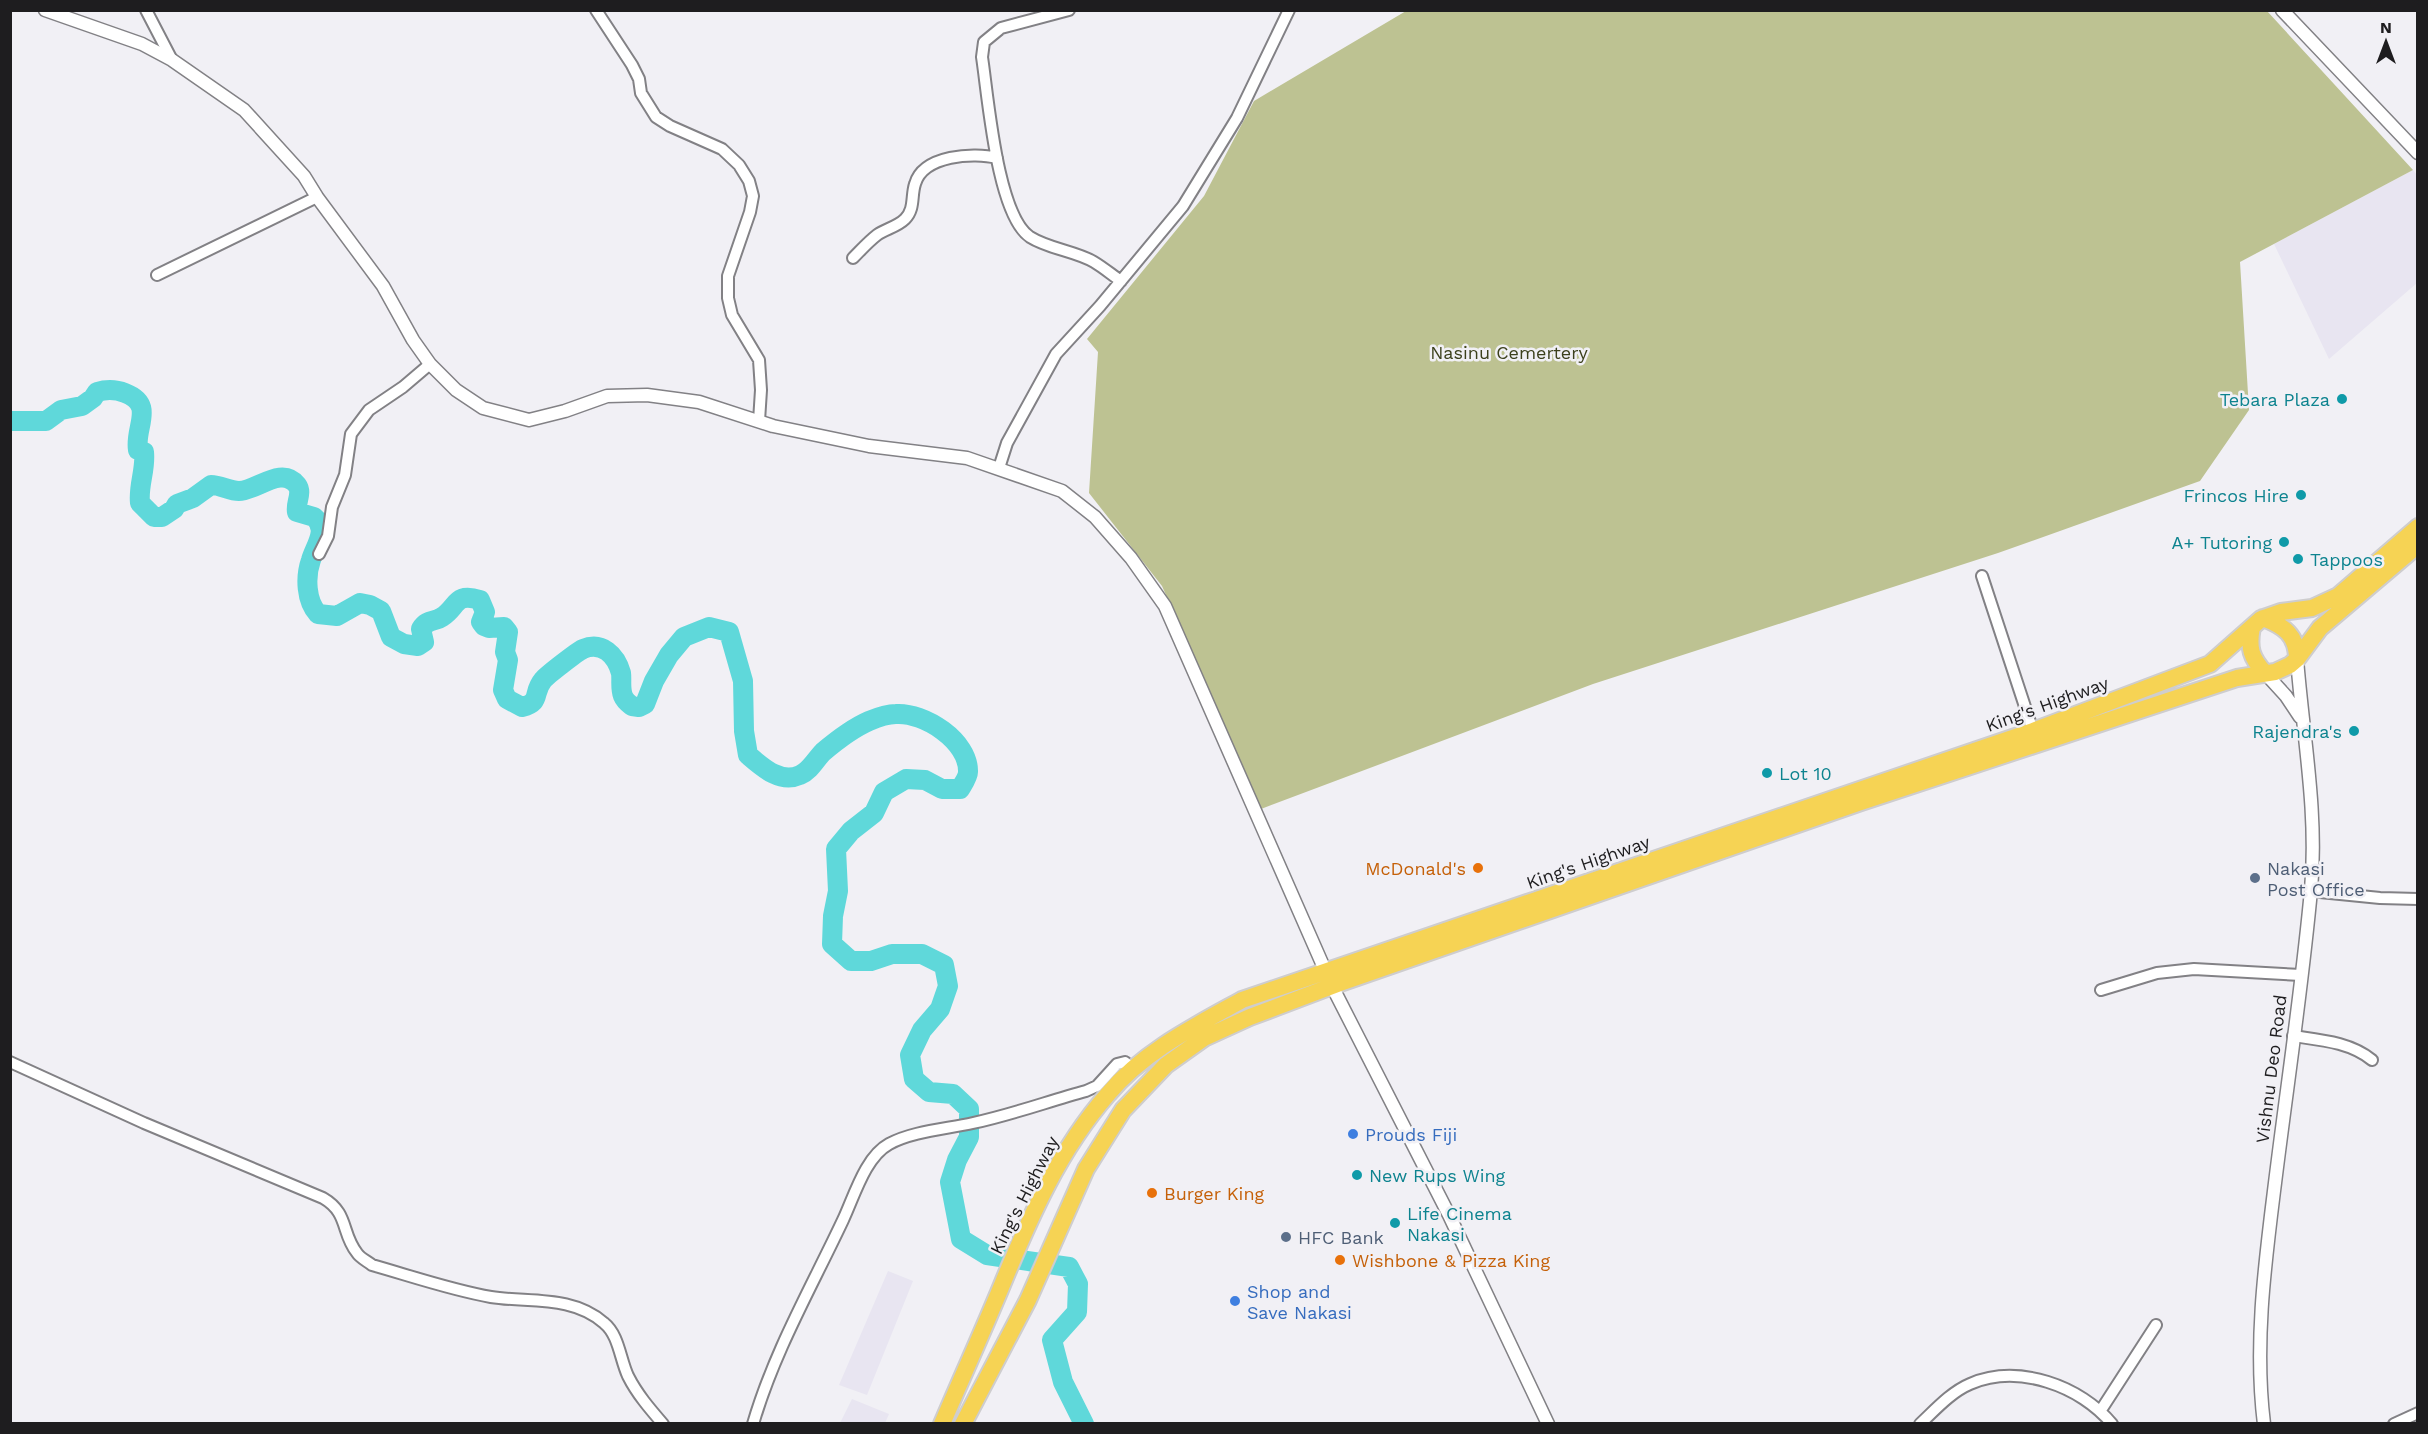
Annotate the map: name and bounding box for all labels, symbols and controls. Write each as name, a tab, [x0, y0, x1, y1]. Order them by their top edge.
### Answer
north arrow	[2356, 12, 2416, 72]
text: N	[2380, 18, 2392, 37]
park label: Nasinu Cemertery	[1430, 342, 1589, 363]
place label: Tebara Plaza	[2220, 389, 2330, 410]
marker: Tebara Plaza	[2335, 392, 2349, 406]
place label: Frincos Hire	[2184, 485, 2289, 506]
marker: Frincos Hire	[2294, 488, 2308, 502]
place label: A+ Tutoring	[2172, 532, 2272, 553]
marker: A+ Tutoring	[2277, 535, 2291, 549]
place label: Tappoos	[2310, 549, 2383, 570]
marker: Tappoos	[2291, 552, 2305, 566]
street label: King's Highway	[1983, 672, 2112, 736]
place label: Rajendra's	[2252, 721, 2342, 742]
marker: Rajendra's	[2347, 724, 2361, 738]
place label: Lot 10	[1779, 763, 1832, 784]
marker: Lot 10	[1760, 766, 1774, 780]
street label: King's Highway	[1523, 831, 1653, 893]
place label: McDonald's	[1365, 858, 1466, 879]
place label: Nakasi Post Office	[2267, 858, 2365, 900]
marker: McDonald's	[1471, 861, 1485, 875]
marker: Nakasi Post Office	[2248, 871, 2262, 885]
street label: Vishnu Deo Road	[2251, 993, 2291, 1145]
place label: Prouds Fiji	[1365, 1124, 1457, 1145]
marker: Prouds Fiji	[1346, 1127, 1360, 1141]
street label: King's Highway	[985, 1132, 1063, 1257]
place label: New Rups Wing	[1369, 1165, 1506, 1186]
marker: New Rups Wing	[1350, 1168, 1364, 1182]
place label: Burger King	[1164, 1183, 1265, 1204]
marker: Burger King	[1145, 1186, 1159, 1200]
place label: Life Cinema Nakasi	[1407, 1203, 1512, 1245]
marker: Life Cinema Nakasi	[1388, 1216, 1402, 1230]
place label: HFC Bank	[1298, 1227, 1384, 1248]
marker: HFC Bank	[1279, 1230, 1293, 1244]
place label: Wishbone & Pizza King	[1352, 1250, 1550, 1271]
marker: Wishbone & Pizza King	[1333, 1253, 1347, 1267]
place label: Shop and Save Nakasi	[1247, 1281, 1352, 1323]
marker: Shop and Save Nakasi	[1228, 1294, 1242, 1308]

